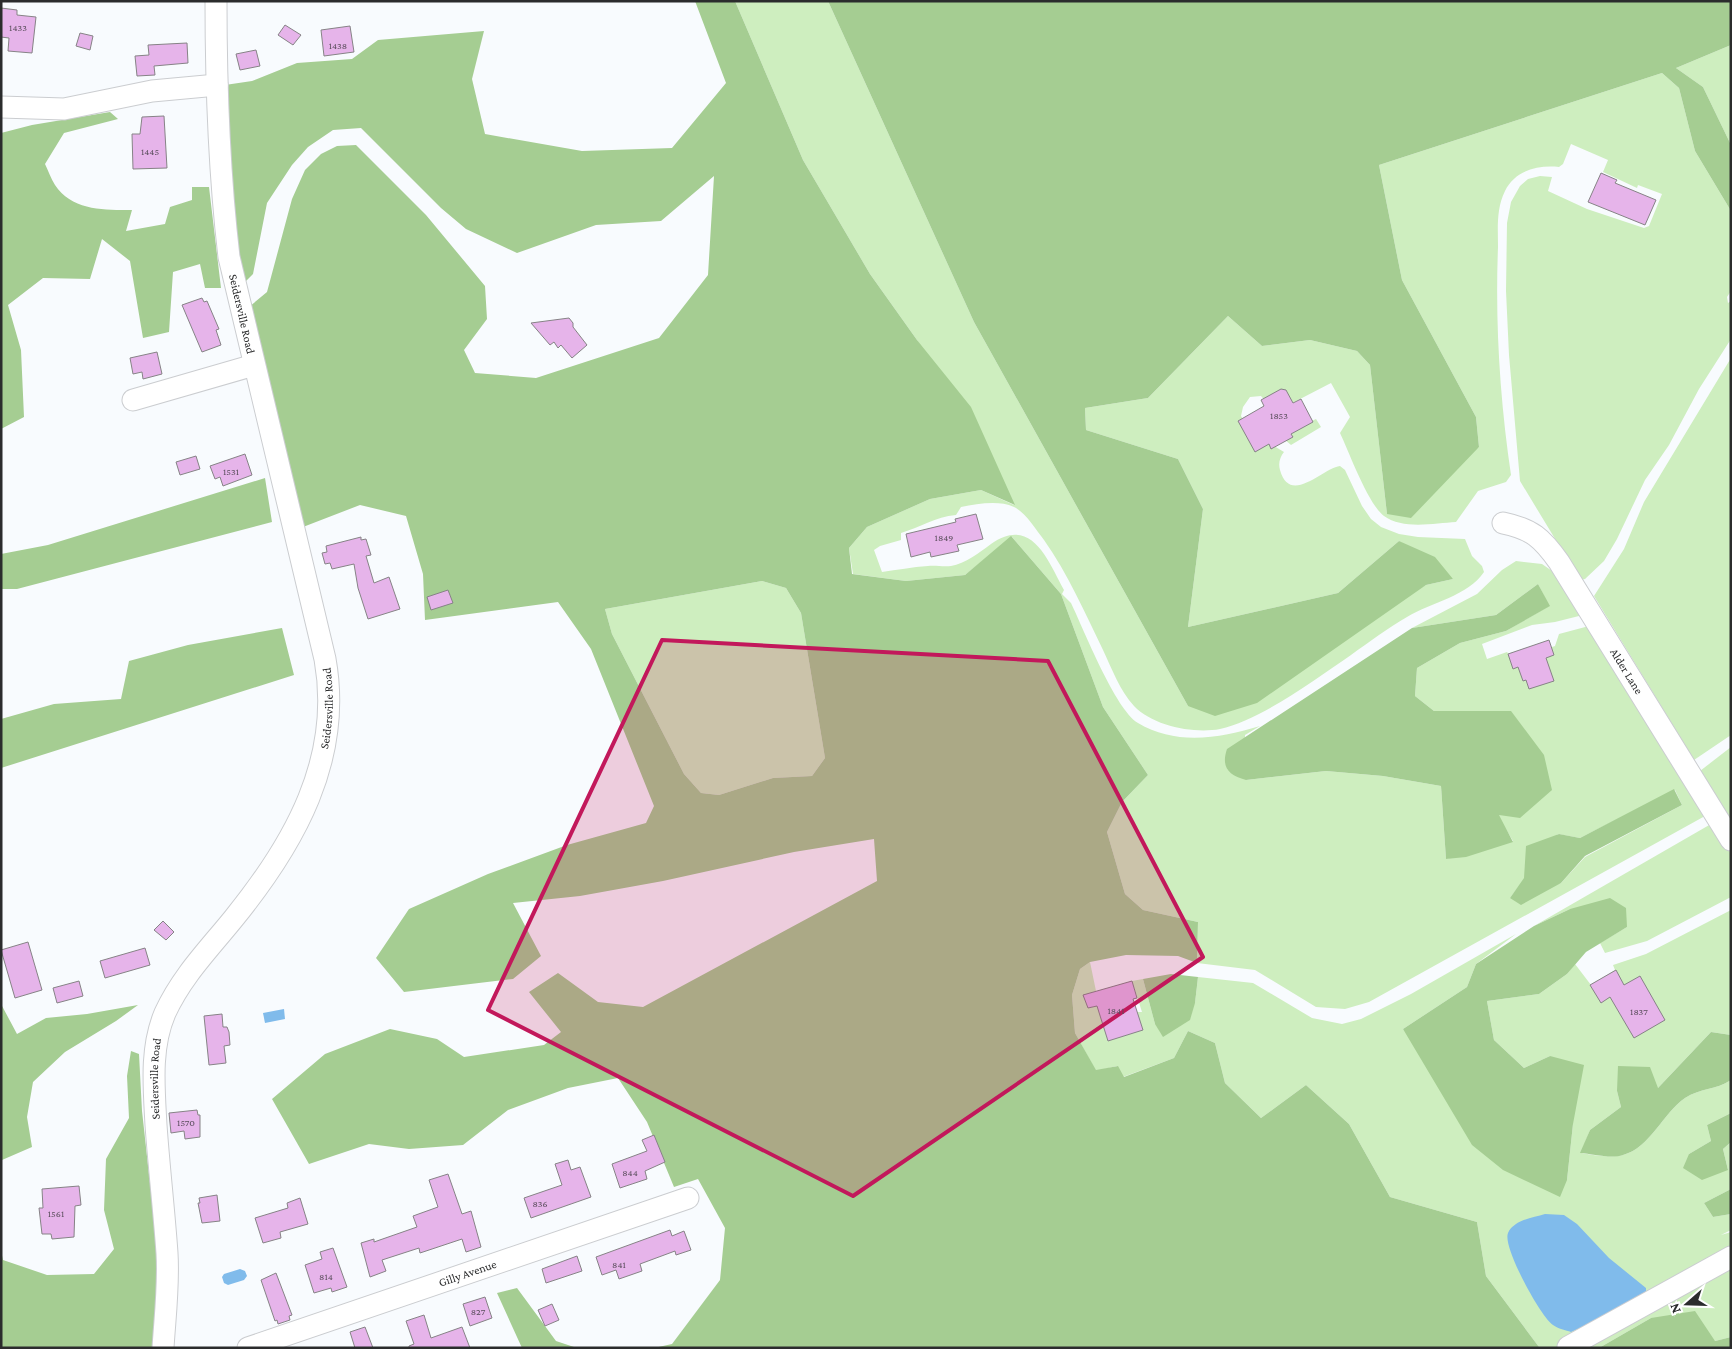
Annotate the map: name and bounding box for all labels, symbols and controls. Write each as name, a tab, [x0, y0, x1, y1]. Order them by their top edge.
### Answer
house number: 1433	[9, 22, 27, 33]
house number: 1438	[329, 40, 347, 51]
house number: 1445	[141, 146, 159, 157]
street label: Seidersville Road	[226, 273, 258, 356]
house number: 1853	[1270, 410, 1288, 421]
house number: 1531	[223, 466, 239, 477]
house number: 1849	[935, 532, 953, 543]
street label: Alder Lane	[1607, 646, 1646, 697]
street label: Seidersville Road	[317, 666, 336, 750]
house number: 1841	[1107, 1005, 1125, 1016]
house number: 1837	[1630, 1006, 1648, 1017]
street label: Seidersville Road	[147, 1036, 164, 1120]
house number: 1570	[177, 1117, 195, 1128]
house number: 844	[622, 1167, 638, 1178]
house number: 836	[533, 1198, 548, 1209]
house number: 1561	[48, 1208, 64, 1219]
street label: Gilly Avenue	[437, 1257, 498, 1289]
house number: 841	[612, 1259, 626, 1270]
house number: 814	[319, 1271, 333, 1282]
north arrow	[1662, 1279, 1712, 1329]
text: N	[1665, 1301, 1684, 1316]
house number: 827	[471, 1306, 486, 1317]

